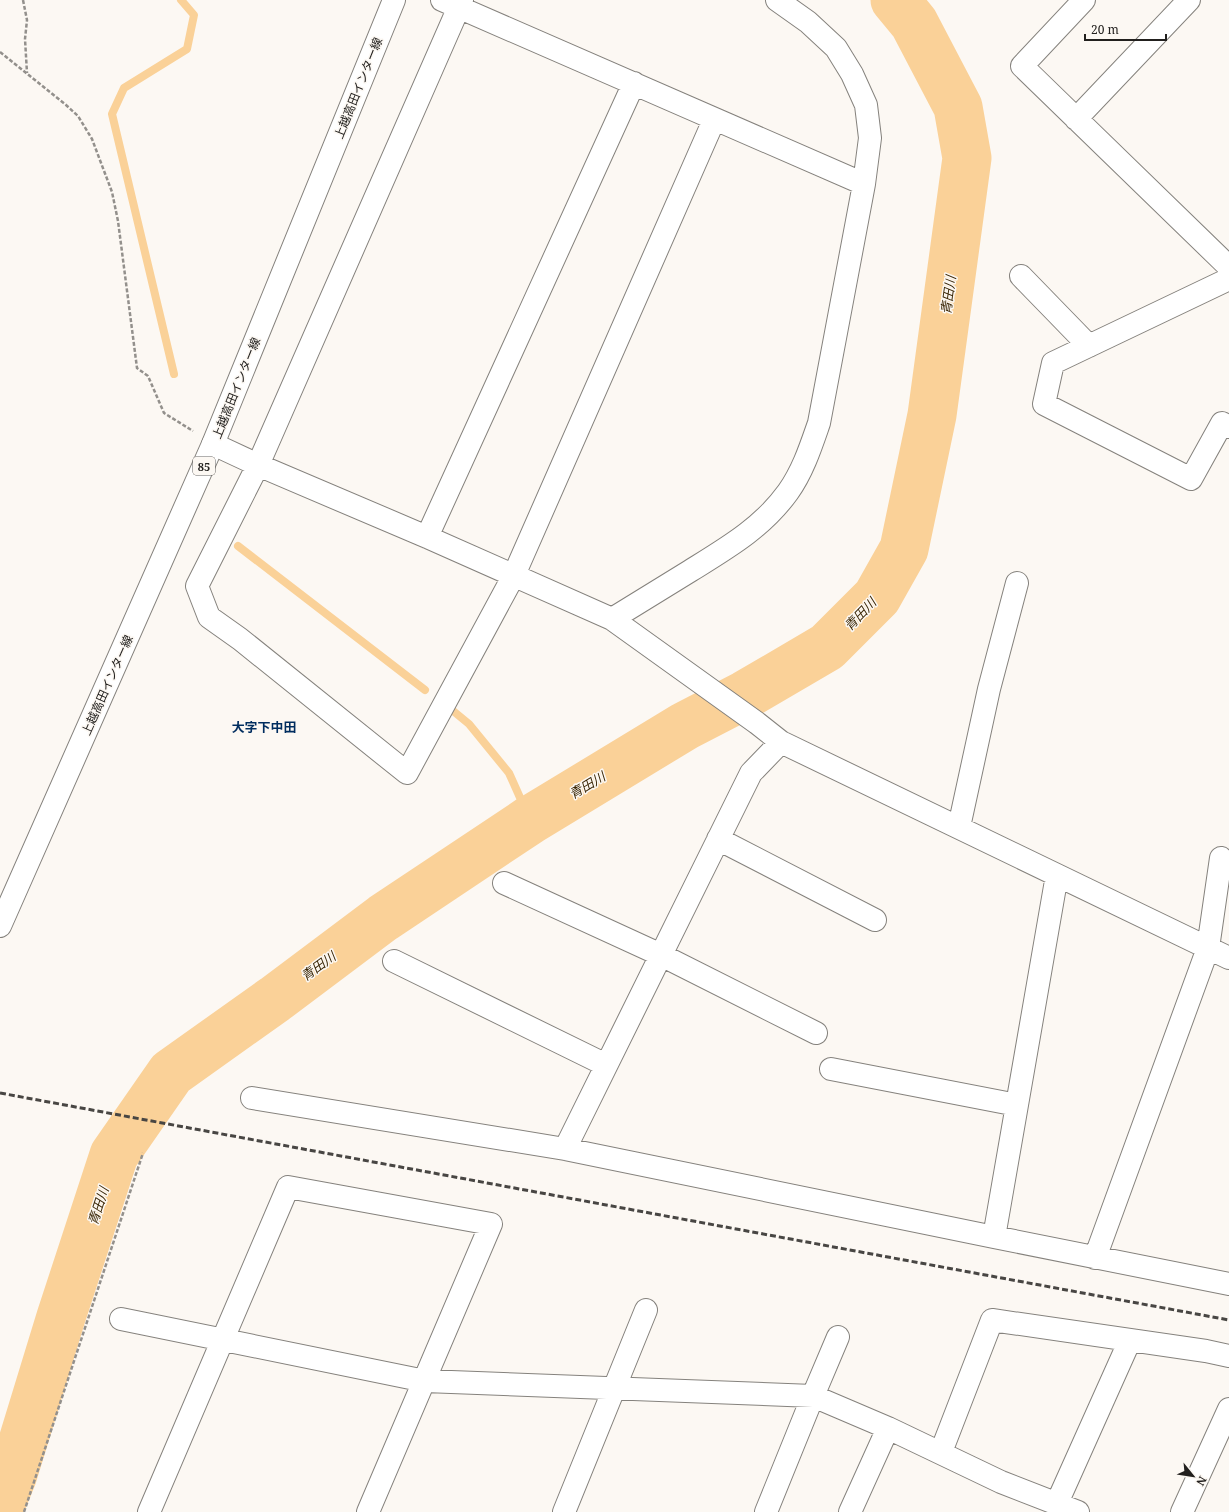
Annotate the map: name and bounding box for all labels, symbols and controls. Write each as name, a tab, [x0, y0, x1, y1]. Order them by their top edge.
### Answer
scale bar	[1085, 16, 1166, 42]
text: 20 m	[1091, 21, 1119, 38]
street label: 上越高田インター線	[330, 35, 386, 141]
water label: 青田川	[936, 272, 960, 316]
street label: 上越高田インター線	[208, 335, 264, 441]
road number: 85	[193, 457, 215, 475]
water label: 青田川	[840, 592, 881, 634]
street label: 上越高田インター線	[77, 632, 137, 738]
district label: 大字下中田	[231, 718, 297, 736]
water label: 青田川	[566, 766, 610, 803]
water label: 青田川	[297, 946, 341, 985]
water label: 青田川	[83, 1183, 113, 1227]
north arrow	[1173, 1456, 1213, 1496]
text: N	[1193, 1474, 1211, 1489]

